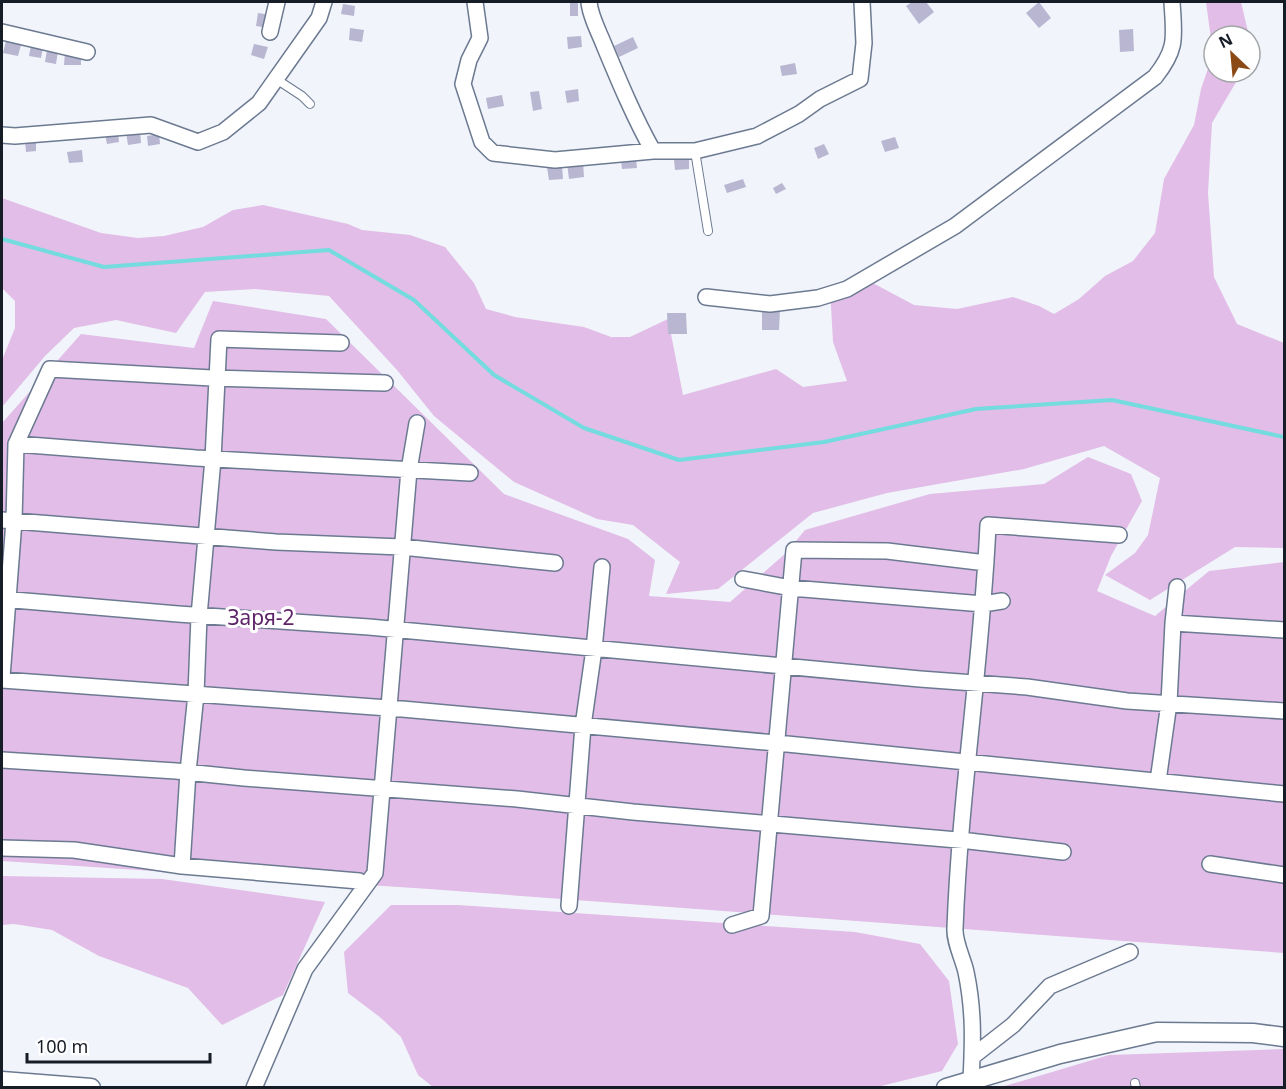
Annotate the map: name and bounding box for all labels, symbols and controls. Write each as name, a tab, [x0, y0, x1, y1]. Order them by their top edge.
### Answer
north arrow	[1202, 24, 1262, 84]
text: N	[1215, 28, 1236, 53]
park label: Заря-2	[227, 603, 295, 631]
scale bar	[27, 1026, 210, 1064]
text: 100 m	[36, 1034, 88, 1058]

